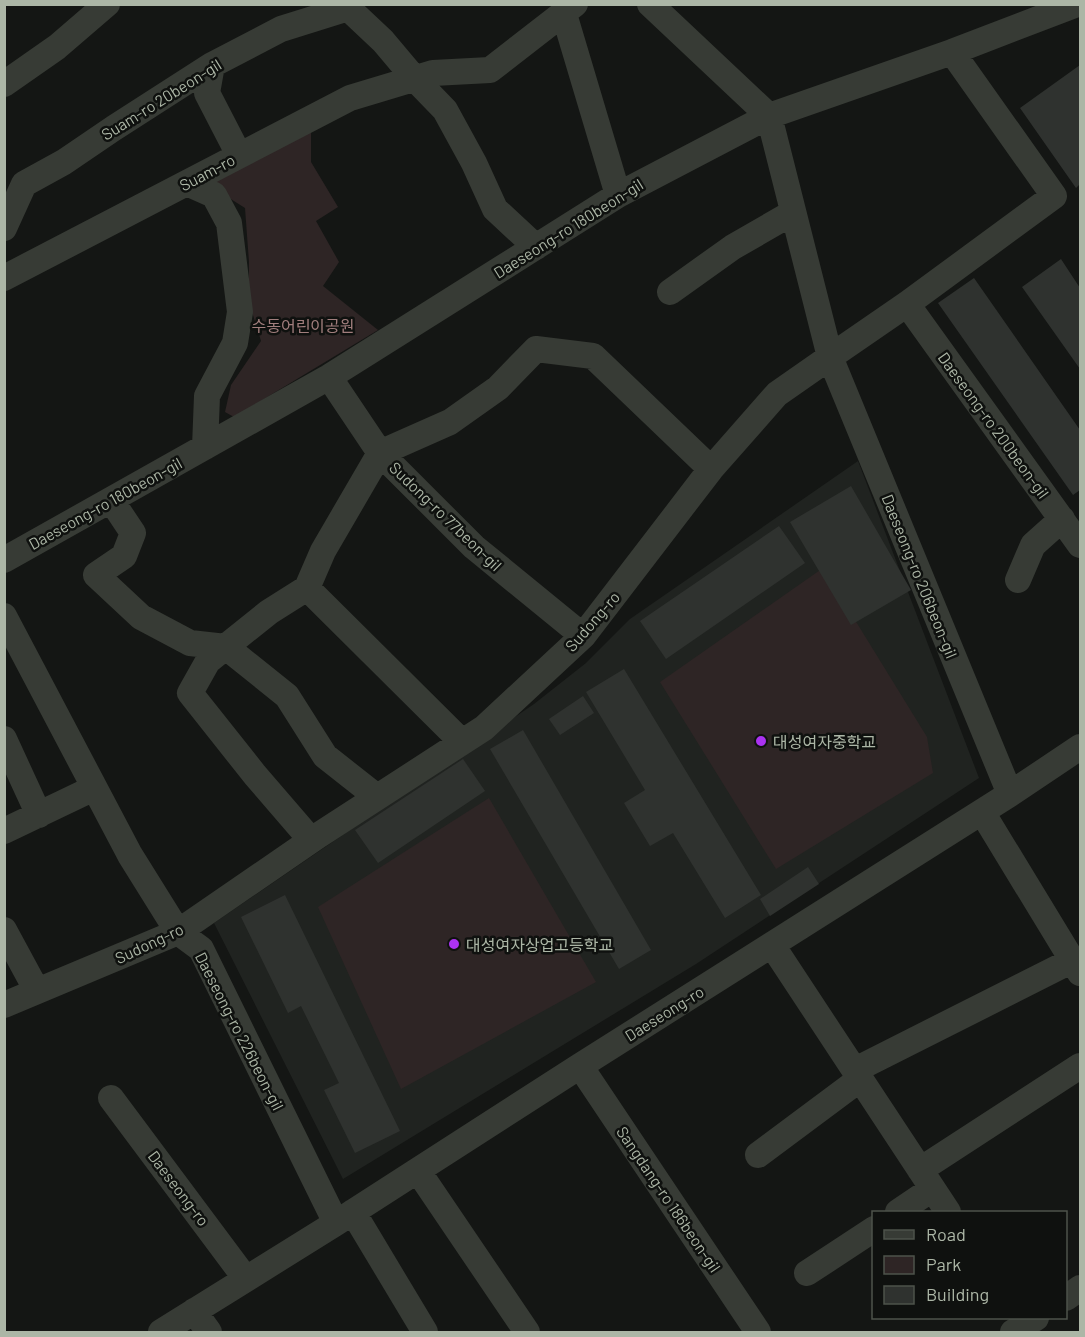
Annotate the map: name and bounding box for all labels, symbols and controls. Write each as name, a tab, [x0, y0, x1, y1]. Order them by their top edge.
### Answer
street label: Suam-ro 20beon-gil	[98, 54, 224, 144]
street label: Suam-ro	[176, 150, 238, 194]
street label: Daeseong-ro 180beon-gil	[490, 174, 646, 282]
park label: 수동어린이공원	[251, 316, 355, 335]
street label: Daeseong-ro 200beon-gil	[935, 348, 1053, 502]
street label: Daeseong-ro 180beon-gil	[25, 453, 185, 553]
street label: Sudong-ro 77beon-gil	[386, 458, 506, 574]
street label: Daeseong-ro 206beon-gil	[878, 491, 962, 661]
street label: Sudong-ro	[561, 587, 623, 655]
place label: 대성여자중학교	[773, 732, 876, 751]
marker: 대성여자중학교	[754, 734, 768, 748]
street label: Sudong-ro	[112, 919, 186, 967]
place label: 대성여자상업고등학교	[466, 935, 613, 954]
marker: 대성여자상업고등학교	[447, 937, 461, 951]
street label: Daeseong-ro 226beon-gil	[192, 949, 288, 1113]
street label: Daeseong-ro	[621, 981, 707, 1045]
street label: Sangdang-ro 186beon-gil	[613, 1122, 725, 1276]
street label: Daeseong-ro	[145, 1147, 213, 1229]
legend	[872, 1211, 1067, 1319]
text: Road	[926, 1223, 966, 1245]
text: Park	[926, 1253, 961, 1275]
text: Building	[926, 1283, 989, 1305]

